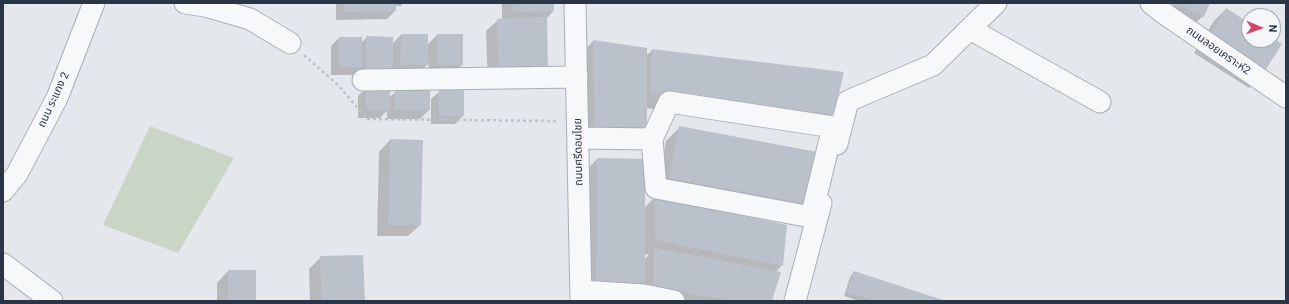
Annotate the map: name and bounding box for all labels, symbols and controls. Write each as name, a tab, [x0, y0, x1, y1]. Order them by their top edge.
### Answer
north arrow	[1241, 8, 1281, 48]
street label: ถนนลอยเคราะห์2	[1183, 24, 1253, 78]
text: N	[1266, 24, 1279, 33]
street label: ถนน ระแกง 2	[35, 70, 73, 130]
street label: ถนนศรีดอนไชย	[572, 118, 586, 186]

